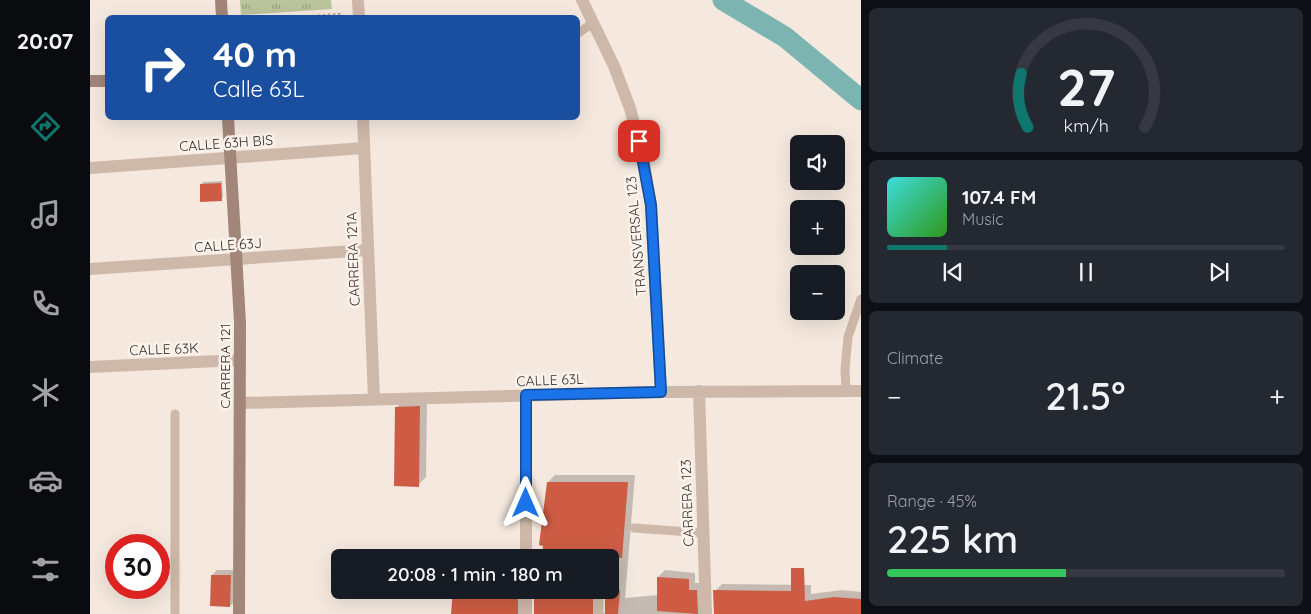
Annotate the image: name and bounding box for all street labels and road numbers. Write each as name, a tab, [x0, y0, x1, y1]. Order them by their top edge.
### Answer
street label: CALLE 63H BIS	[178, 131, 274, 155]
street label: TRANSVERSAL 123	[622, 175, 650, 297]
street label: CARRERA 121A	[342, 212, 364, 306]
street label: CALLE 63J	[194, 234, 262, 256]
street label: CARRERA 121	[216, 323, 234, 409]
street label: CALLE 63K	[129, 339, 199, 359]
street label: CALLE 63L	[516, 370, 584, 390]
street label: CARRERA 123	[676, 459, 698, 547]

